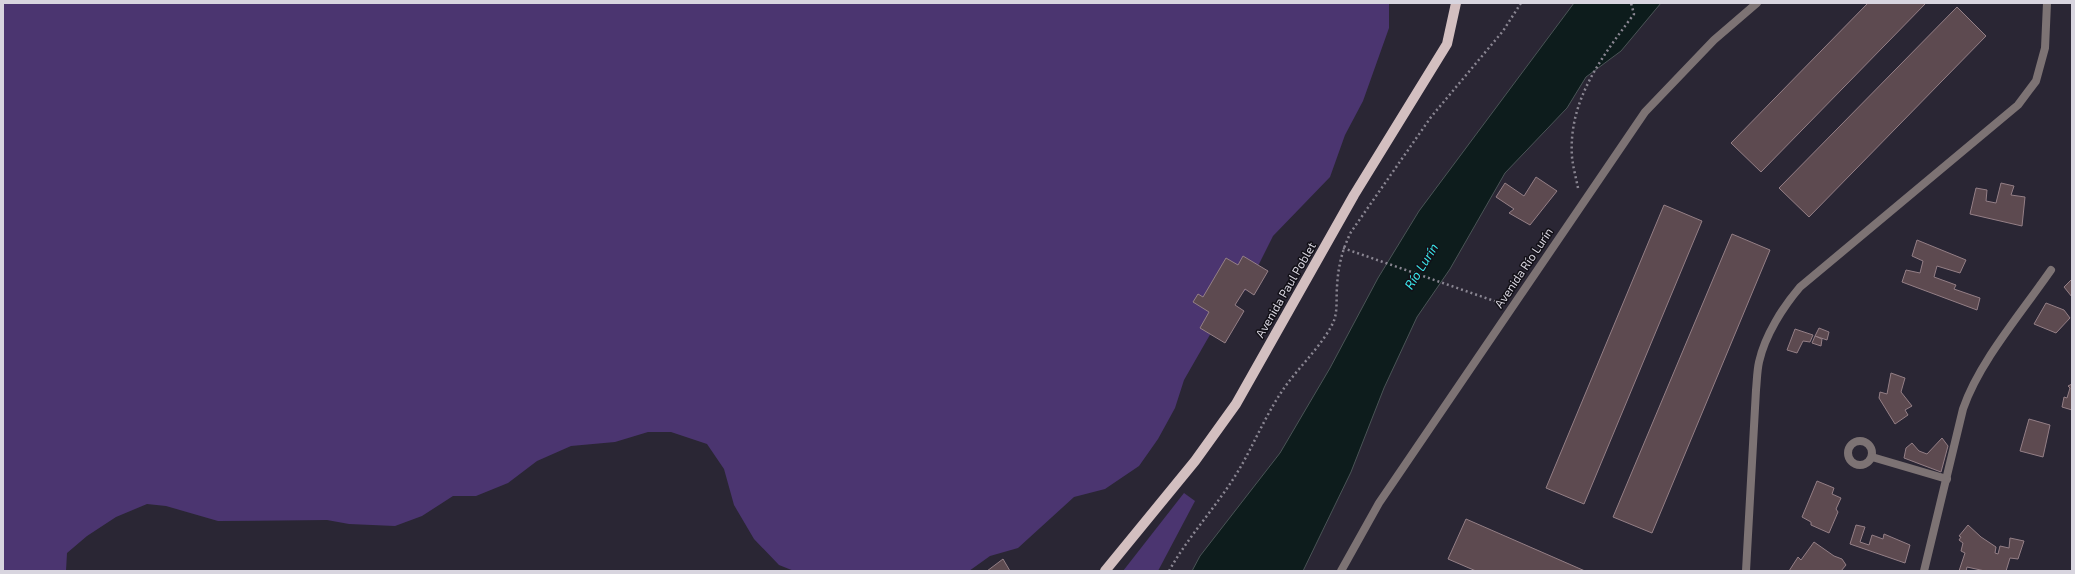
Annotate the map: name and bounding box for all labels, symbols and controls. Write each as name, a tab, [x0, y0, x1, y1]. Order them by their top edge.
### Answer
street label: Avenida Río Lurín	[1491, 225, 1555, 310]
street label: Avenida Paul Poblet	[1252, 239, 1318, 340]
water label: Río Lurín	[1401, 240, 1441, 292]

